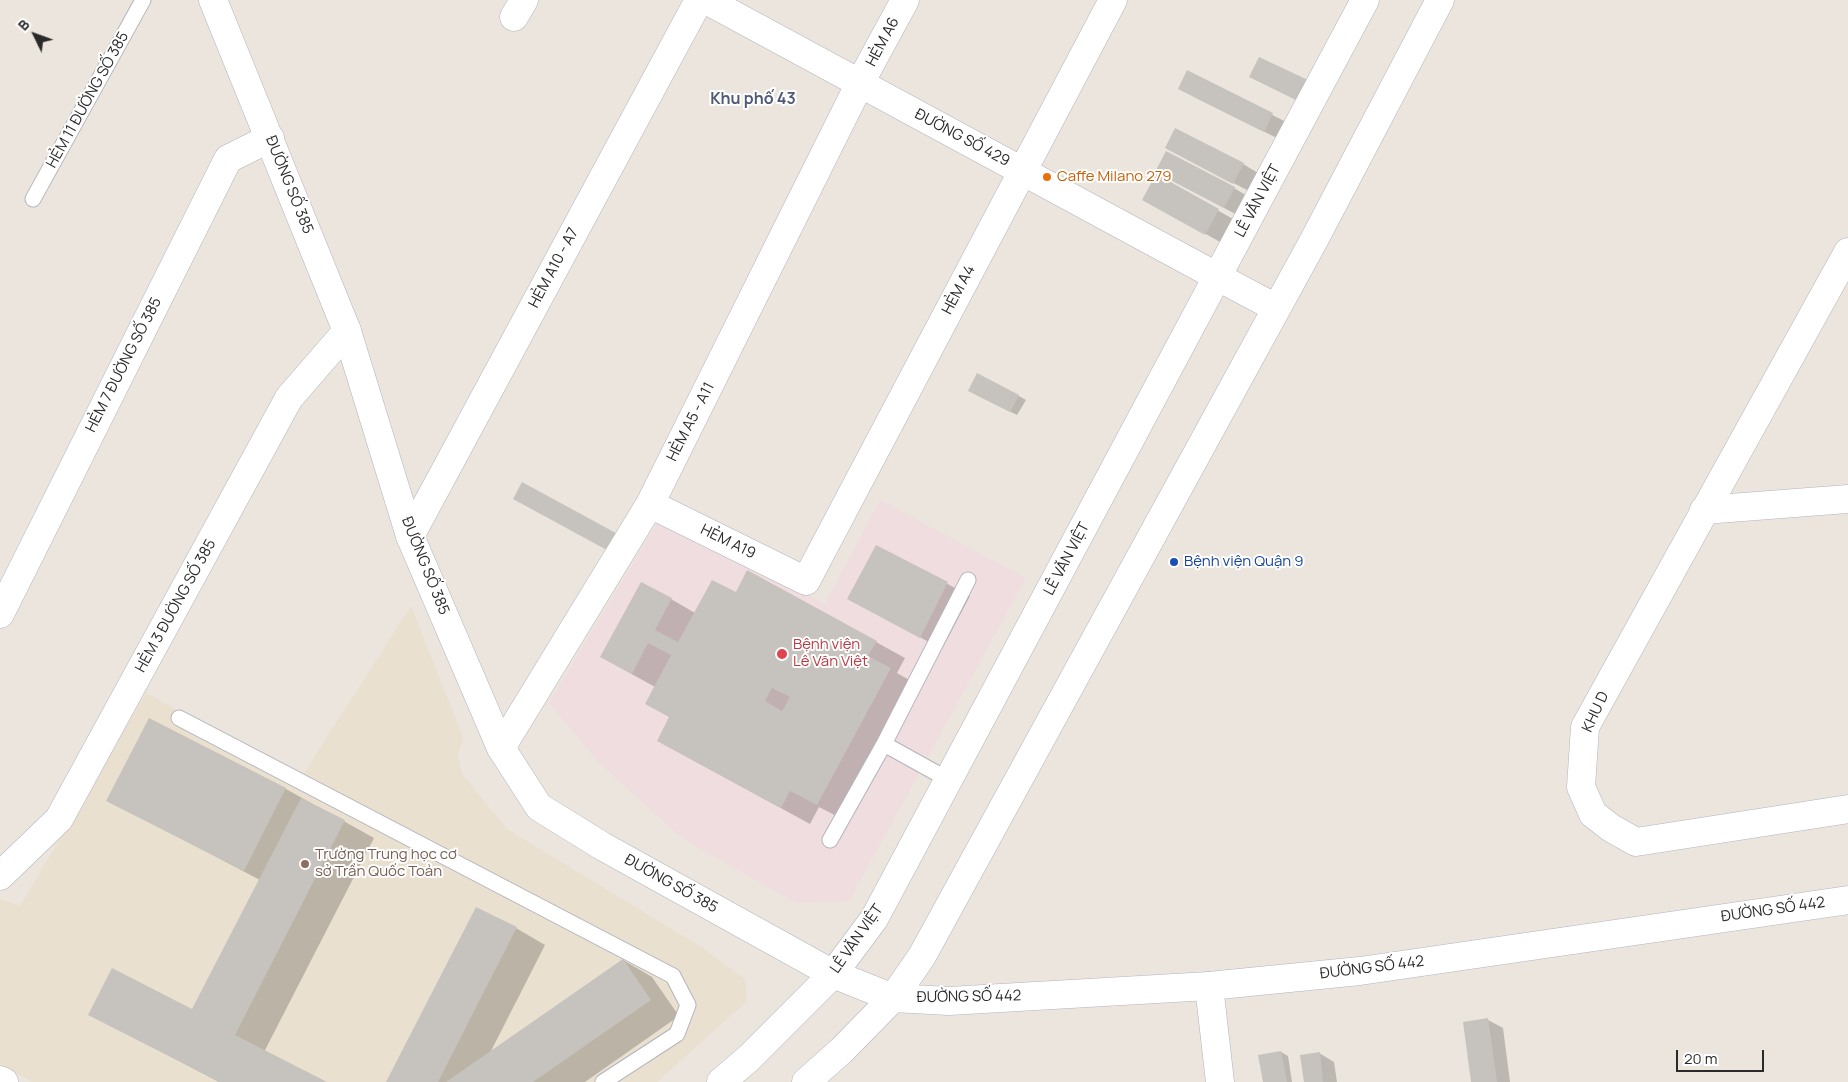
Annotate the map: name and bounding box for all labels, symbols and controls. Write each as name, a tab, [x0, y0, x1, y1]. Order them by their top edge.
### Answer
north arrow	[10, 10, 60, 60]
street label: HẺM A6	[863, 14, 903, 70]
text: B	[13, 15, 33, 34]
street label: HẺM 11 ĐƯỜNG SỐ 385	[43, 29, 133, 171]
district label: Khu phố 43	[710, 90, 796, 110]
street label: ĐƯỜNG SỐ 429	[911, 105, 1013, 171]
street label: ĐƯỜNG SỐ 385	[261, 133, 317, 237]
street label: LÊ VĂN VIỆT	[1231, 161, 1285, 241]
place label: Caffe Milano 279	[1057, 168, 1172, 186]
marker: Caffe Milano 279	[1041, 171, 1053, 183]
street label: HẺM A10 - A7	[525, 225, 583, 311]
street label: HẺM A4	[939, 262, 979, 318]
street label: HẺM 7 ĐƯỜNG SỐ 385	[82, 295, 166, 435]
street label: HẺM A5 - A11	[663, 380, 719, 464]
street label: ĐƯỜNG SỐ 385	[397, 514, 453, 618]
street label: LÊ VĂN VIỆT	[1040, 519, 1094, 599]
street label: HẺM A19	[698, 521, 758, 563]
street label: HẺM 3 ĐƯỜNG SỐ 385	[132, 536, 220, 676]
place label: Bệnh viện Quận 9	[1184, 553, 1303, 571]
marker: Bệnh viện Quận 9	[1168, 556, 1180, 568]
place label: Bệnh viện Lê Văn Việt	[793, 636, 868, 671]
marker: Bệnh viện Lê Văn Việt	[775, 647, 789, 661]
street label: KHU D	[1579, 689, 1613, 735]
place label: Trường Trung học cơ sở Trần Quốc Toản	[315, 846, 457, 881]
street label: ĐƯỜNG SỐ 385	[621, 851, 721, 917]
marker: Trường Trung học cơ sở Trần Quốc Toản	[299, 858, 311, 870]
street label: ĐƯỜNG SỐ 442	[1720, 894, 1826, 926]
street label: LÊ VĂN VIỆT	[827, 901, 887, 977]
street label: ĐƯỜNG SỐ 442	[1319, 953, 1425, 983]
street label: ĐƯỜNG SỐ 442	[917, 987, 1021, 1007]
scale bar	[1678, 1040, 1766, 1072]
text: 20 m	[1684, 1048, 1717, 1069]

